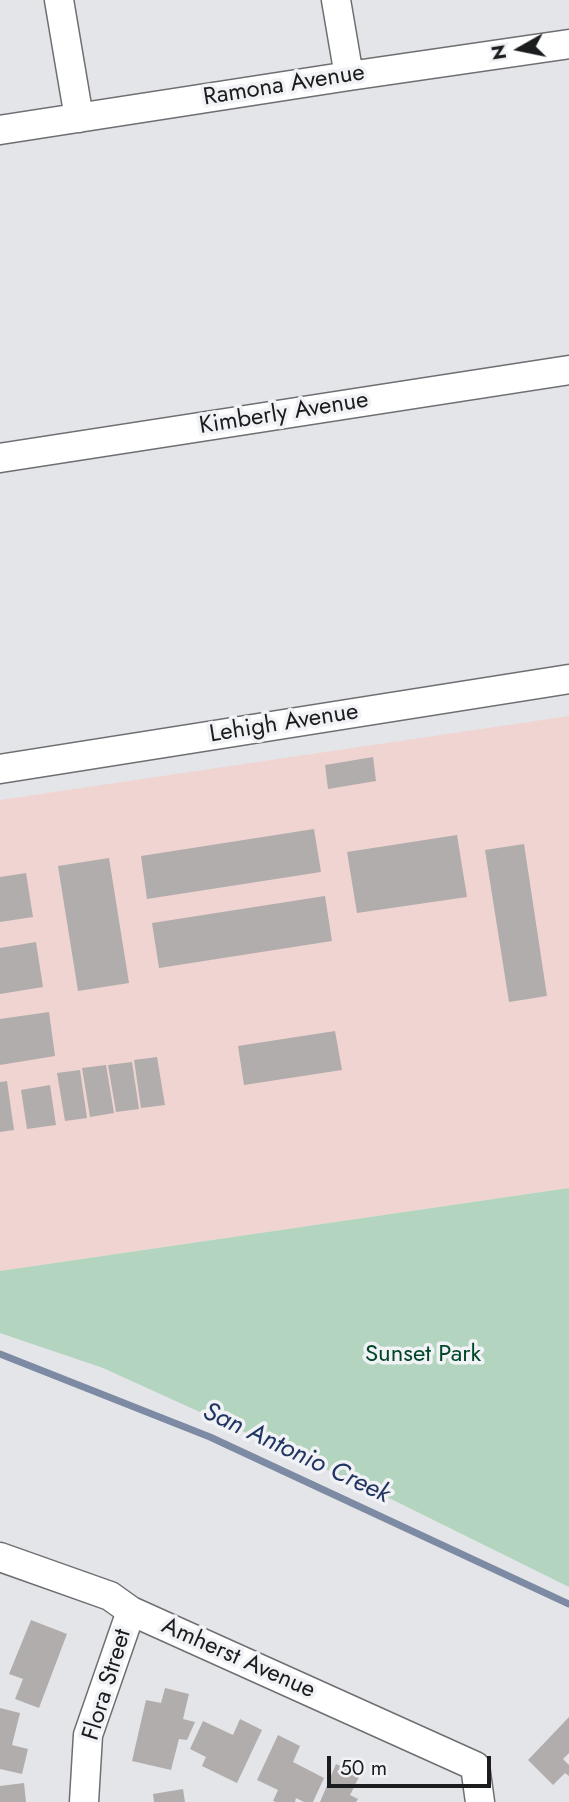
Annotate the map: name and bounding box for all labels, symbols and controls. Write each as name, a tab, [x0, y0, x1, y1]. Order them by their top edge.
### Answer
north arrow	[485, 14, 555, 84]
text: N	[484, 43, 513, 62]
street label: Ramona Avenue	[201, 59, 367, 113]
street label: Kimberly Avenue	[197, 386, 371, 442]
street label: Lehigh Avenue	[208, 698, 360, 750]
park label: Sunset Park	[365, 1341, 481, 1369]
water label: San Antonio Creek	[197, 1397, 395, 1511]
street label: Amherst Avenue	[157, 1612, 319, 1706]
street label: Flora Street	[77, 1626, 139, 1744]
scale bar	[331, 1742, 496, 1786]
text: 50 m	[340, 1753, 387, 1783]

